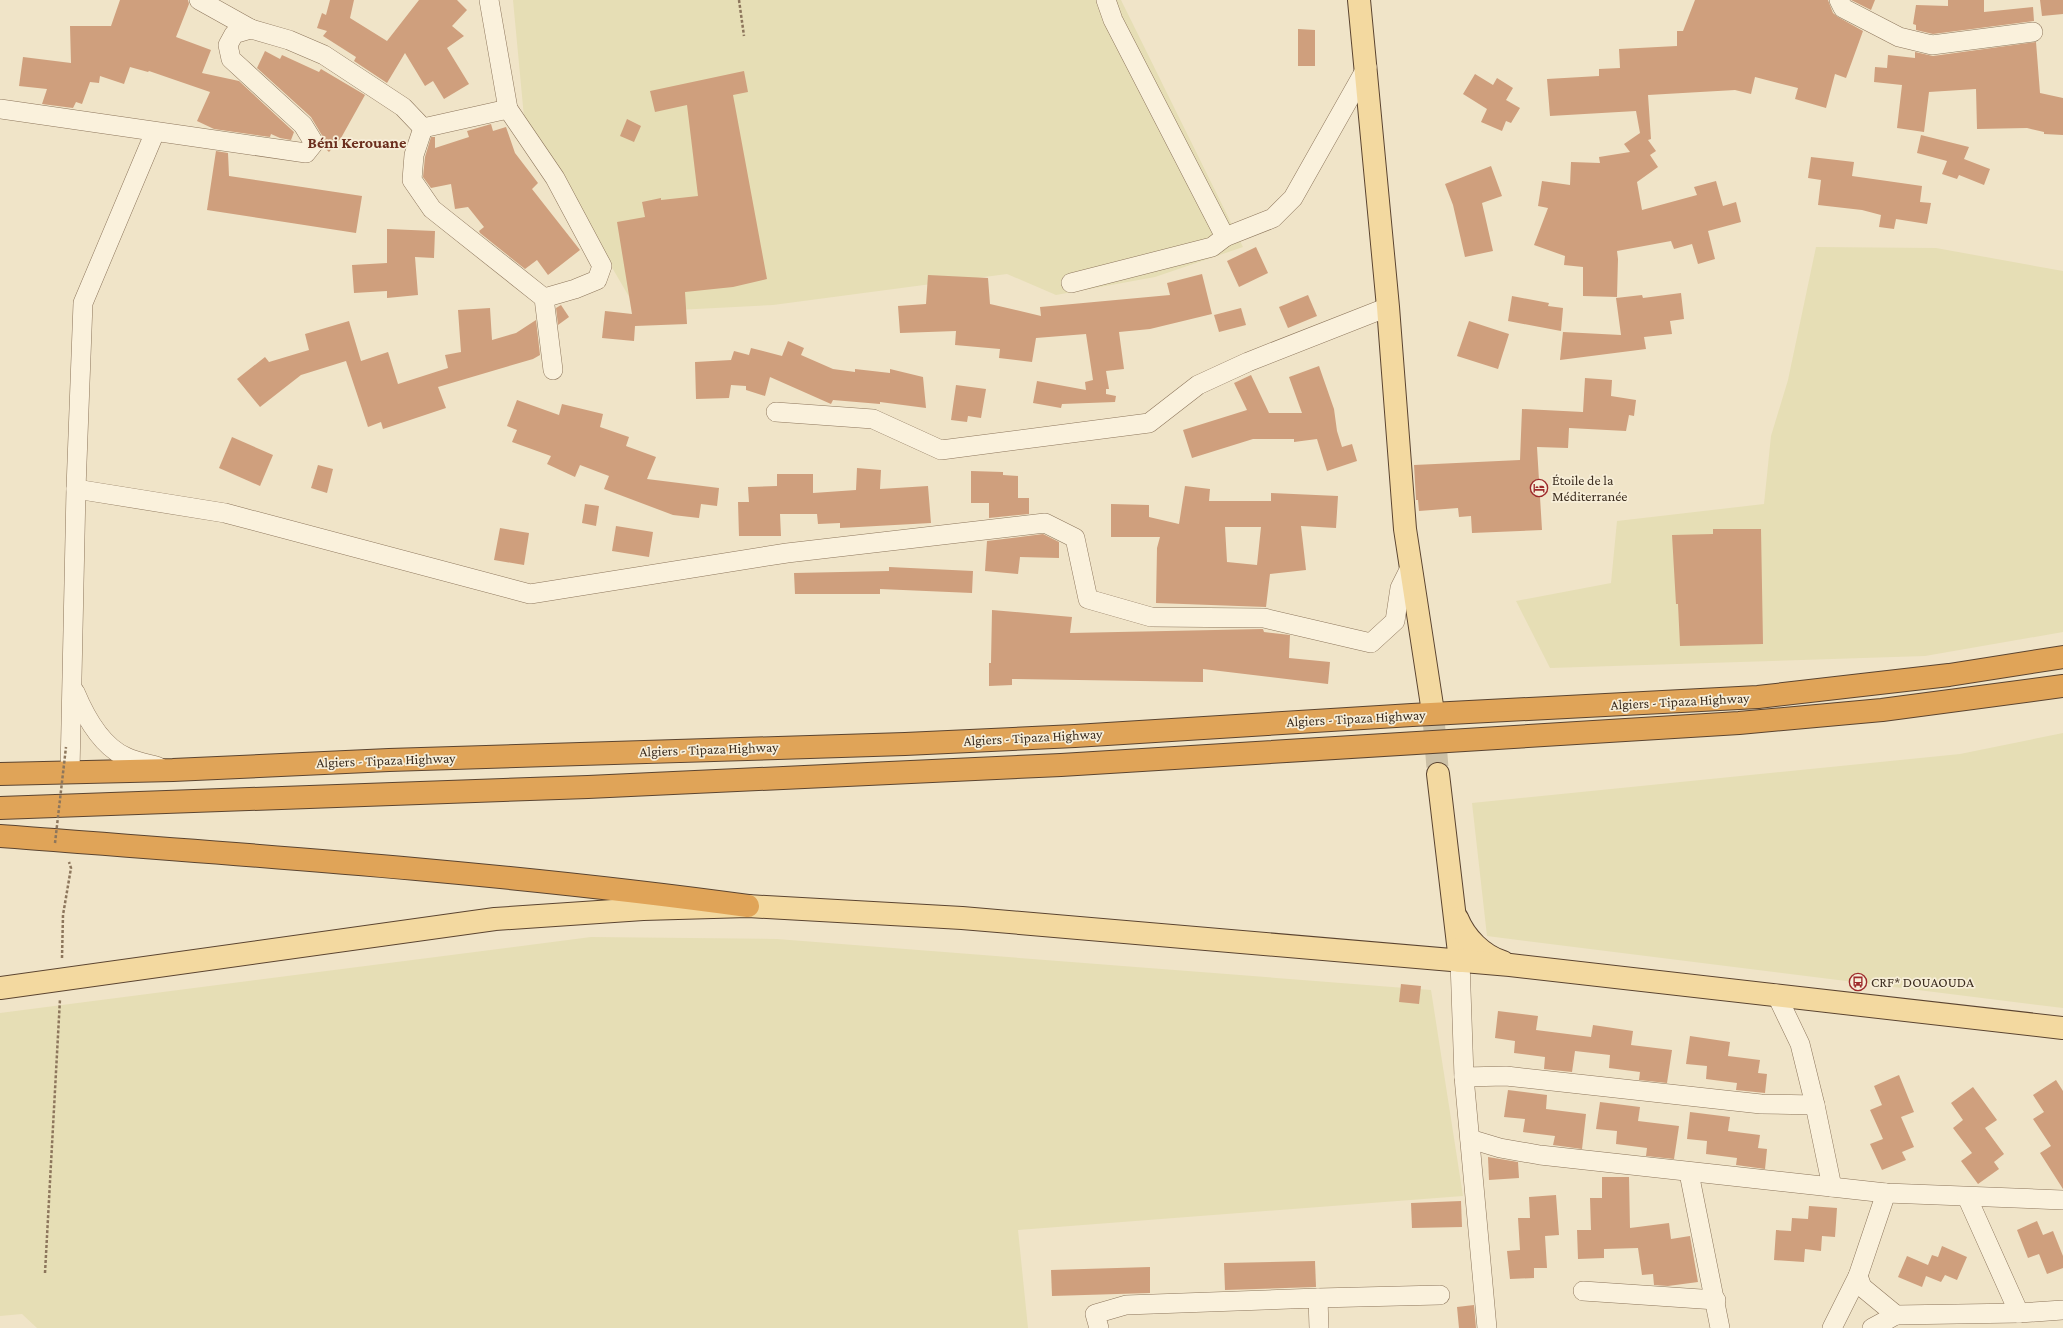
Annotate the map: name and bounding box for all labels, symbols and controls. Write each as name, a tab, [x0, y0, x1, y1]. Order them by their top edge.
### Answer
district label: Béni Kerouane	[308, 134, 407, 151]
place label: Étoile de la Méditerranée	[1552, 472, 1627, 504]
hotel icon: Étoile de la Méditerranée	[1529, 478, 1549, 498]
street label: Algiers - Tipaza Highway	[1610, 689, 1750, 713]
street label: Algiers - Tipaza Highway	[1286, 706, 1426, 730]
street label: Algiers - Tipaza Highway	[963, 725, 1103, 749]
street label: Algiers - Tipaza Highway	[639, 739, 779, 759]
street label: Algiers - Tipaza Highway	[316, 750, 456, 770]
bus stop icon: CRF* DOUAOUDA	[1848, 972, 1868, 992]
place label: CRF* DOUAOUDA	[1871, 974, 1974, 990]

